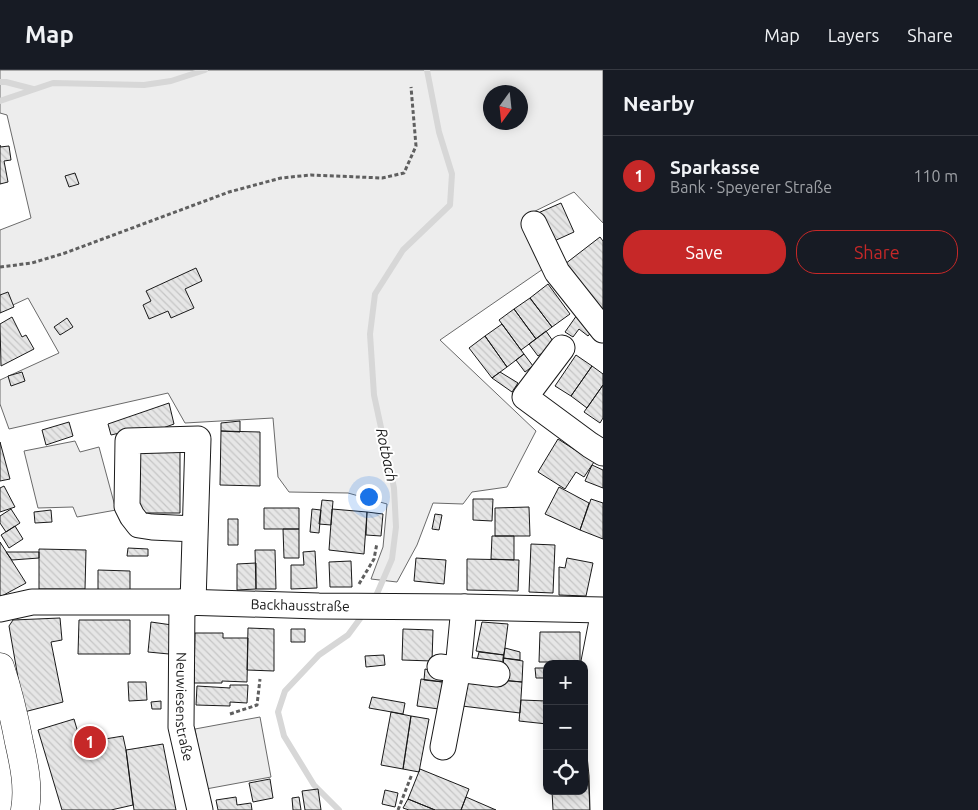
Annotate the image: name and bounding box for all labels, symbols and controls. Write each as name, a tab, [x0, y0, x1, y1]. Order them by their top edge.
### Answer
text: Map	[25, 21, 74, 48]
text: Map	[764, 25, 800, 45]
text: Layers	[828, 25, 879, 45]
text: Share	[907, 25, 953, 45]
north arrow	[483, 85, 528, 130]
text: Nearby	[623, 91, 694, 115]
text: Sparkasse	[670, 156, 760, 178]
text: 1	[634, 167, 644, 185]
text: 110 m	[913, 167, 958, 185]
text: Bank · Speyerer Straße	[670, 178, 832, 196]
button: Save	[623, 230, 786, 274]
button: Share	[796, 230, 958, 274]
water label: Rotbach	[373, 427, 401, 483]
your location	[356, 484, 382, 510]
street label: Backhausstraße	[250, 596, 350, 614]
street label: Neuwiesenstraße	[173, 652, 197, 763]
map controls	[543, 660, 588, 795]
button: +	[543, 660, 588, 705]
button: −	[543, 705, 588, 750]
pin: 1	[74, 723, 106, 761]
button: locate	[543, 750, 588, 795]

